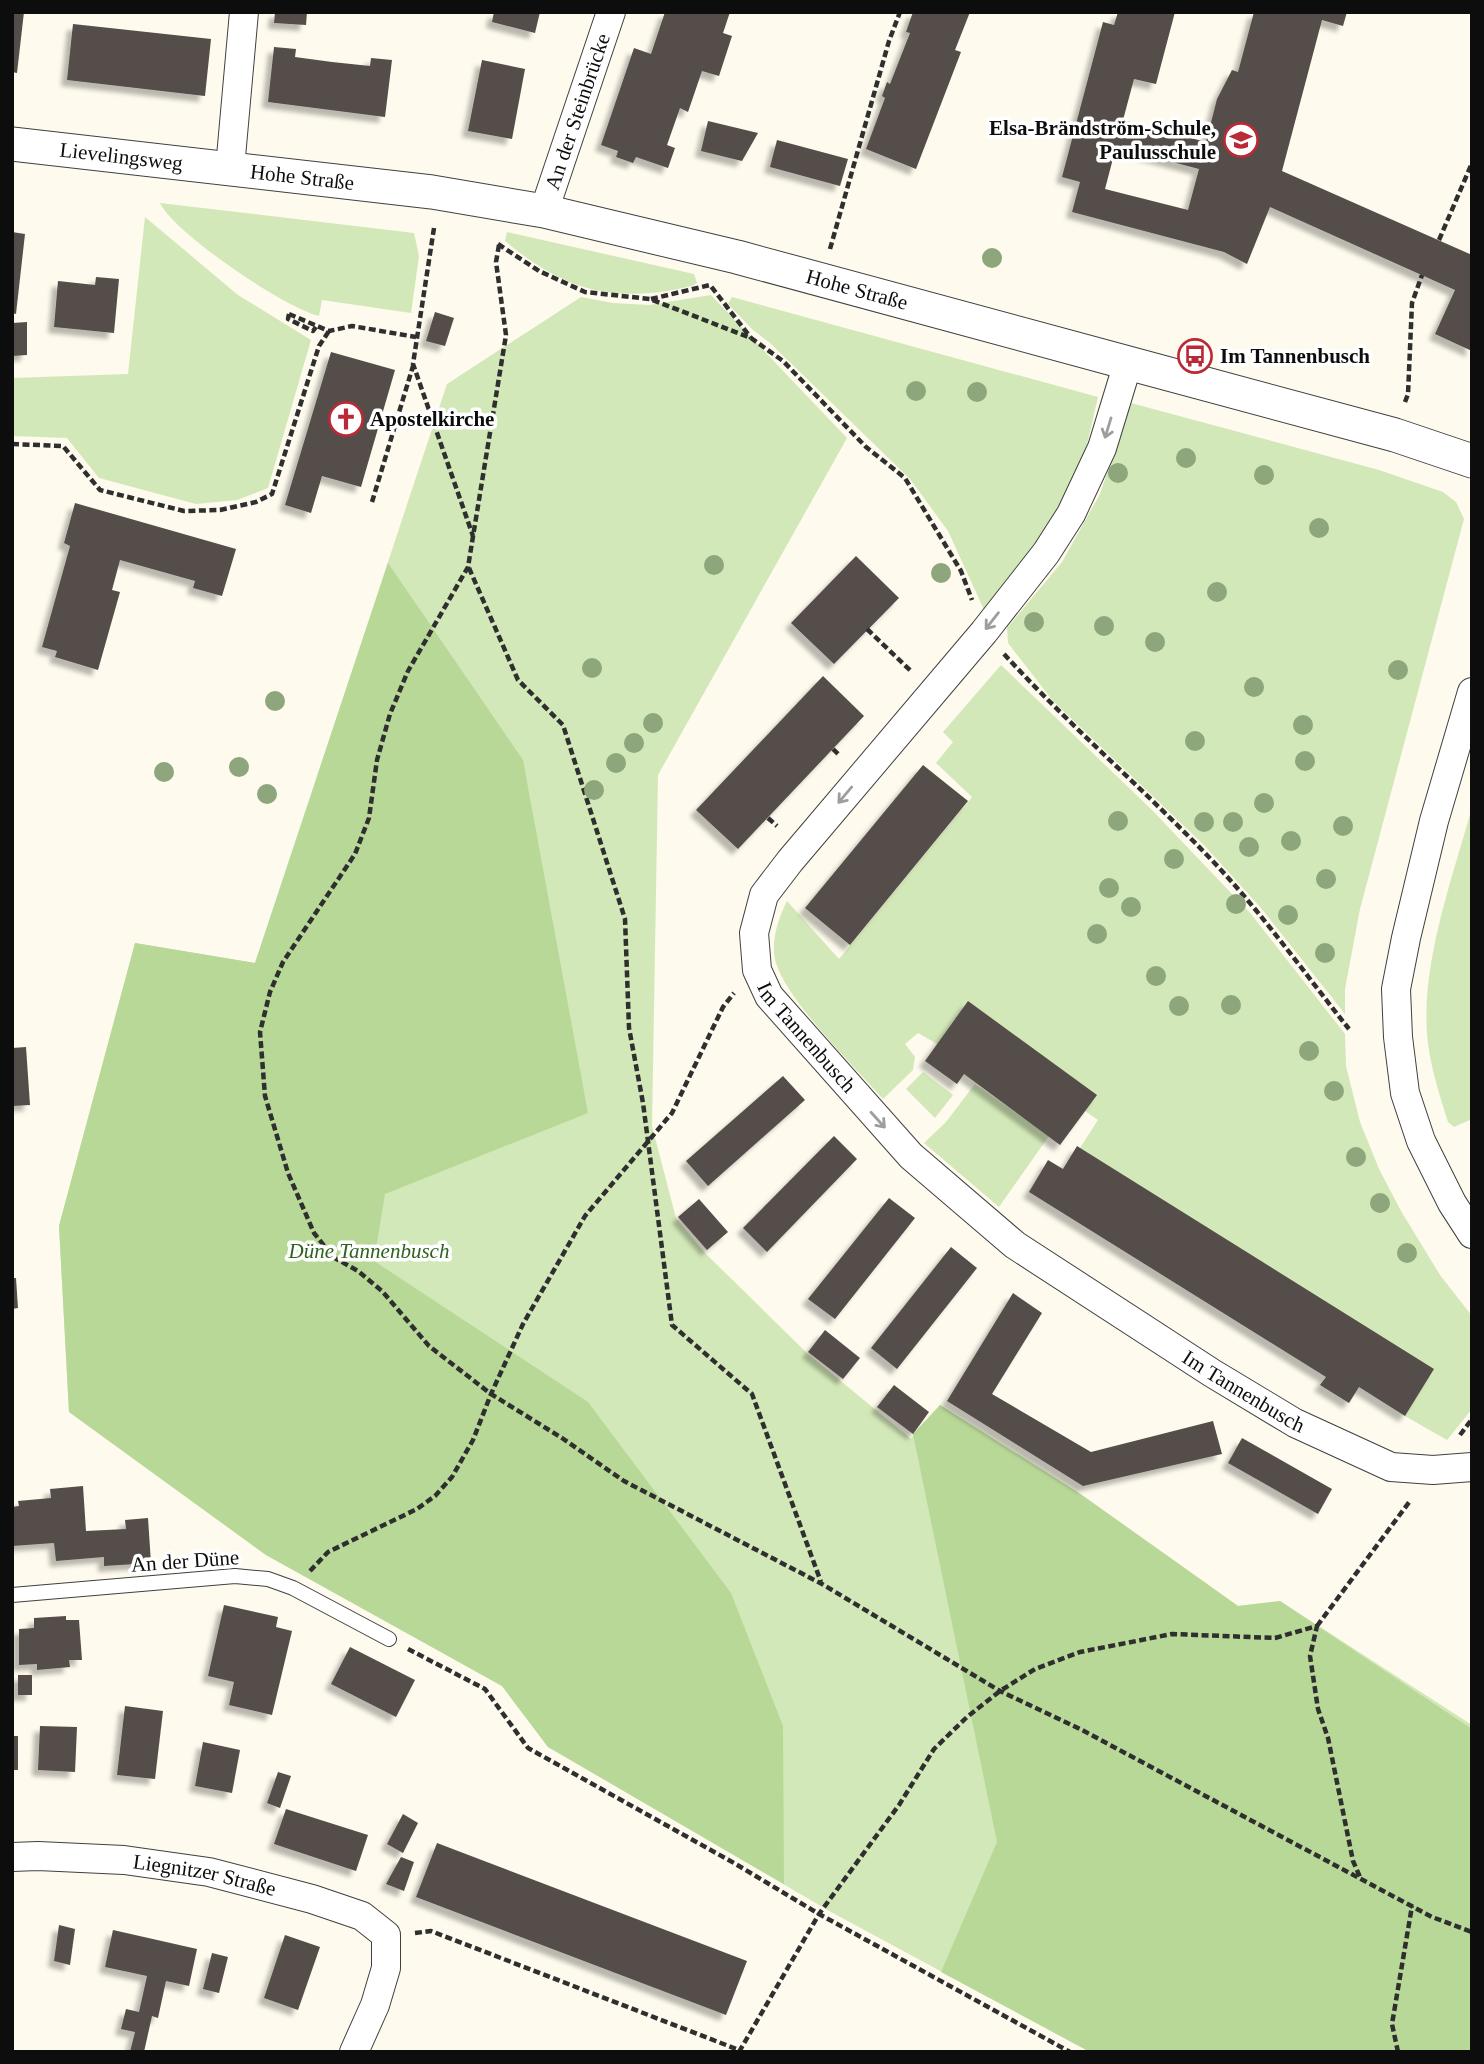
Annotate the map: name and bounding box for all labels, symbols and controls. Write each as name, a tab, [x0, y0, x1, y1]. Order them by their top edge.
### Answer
street label: An der Steinbrücke	[540, 30, 615, 193]
place label: Elsa-Brändström-Schule, Paulusschule	[989, 116, 1216, 164]
school or university icon: Elsa-Brändström-Schule, Paulusschule	[1222, 121, 1260, 159]
street label: Lievelingsweg	[58, 138, 185, 175]
street label: Hohe Straße	[249, 159, 355, 195]
street label: Hohe Straße	[803, 264, 910, 315]
bus stop icon: Im Tannenbusch	[1176, 337, 1214, 375]
place label: Im Tannenbusch	[1220, 344, 1370, 368]
church icon: Apostelkirche	[327, 400, 365, 438]
place label: Apostelkirche	[370, 407, 494, 431]
one-way arrow	[1101, 417, 1114, 439]
one-way arrow	[984, 612, 1000, 630]
one-way arrow	[837, 786, 853, 804]
street label: Im Tannenbusch	[752, 978, 861, 1098]
one-way arrow	[870, 1111, 887, 1128]
park label: Düne Tannenbusch	[288, 1239, 449, 1263]
street label: Im Tannenbusch	[1178, 1345, 1309, 1438]
street label: An der Düne	[130, 1545, 240, 1577]
street label: Liegnitzer Straße	[131, 1849, 278, 1901]

